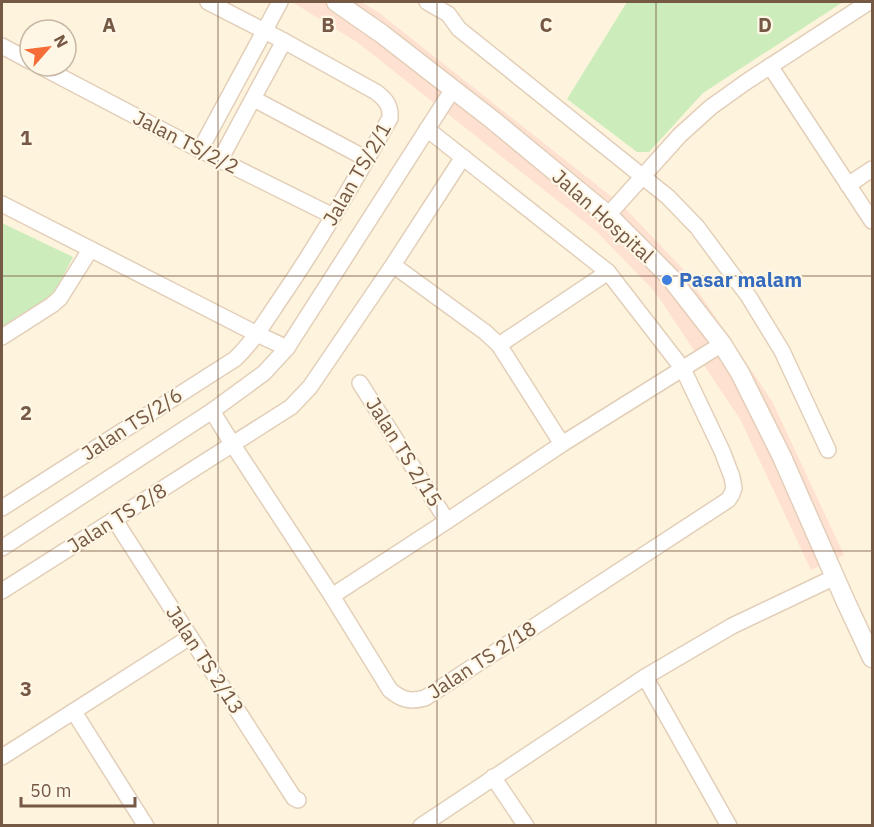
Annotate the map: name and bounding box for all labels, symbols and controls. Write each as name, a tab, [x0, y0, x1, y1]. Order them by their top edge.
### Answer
text: A	[102, 11, 116, 38]
text: B	[321, 11, 335, 38]
text: C	[539, 11, 553, 38]
text: D	[758, 11, 772, 38]
north arrow	[18, 18, 78, 78]
text: N	[50, 31, 73, 51]
street label: Jalan TS/2/2	[129, 103, 244, 180]
street label: Jalan TS/2/1	[316, 117, 397, 230]
text: 1	[20, 124, 32, 151]
street label: Jalan Hospital	[547, 163, 660, 268]
place label: Pasar malam	[679, 266, 802, 293]
marker: Pasar malam	[660, 273, 674, 287]
street label: Jalan TS/2/6	[76, 381, 187, 466]
street label: Jalan TS 2/15	[360, 392, 449, 512]
text: 2	[20, 399, 32, 426]
street label: Jalan TS 2/8	[62, 476, 172, 559]
street label: Jalan TS 2/13	[160, 600, 251, 719]
street label: Jalan TS 2/18	[422, 614, 541, 705]
text: 3	[20, 675, 32, 702]
scale bar	[21, 770, 135, 808]
text: 50 m	[30, 779, 72, 802]

